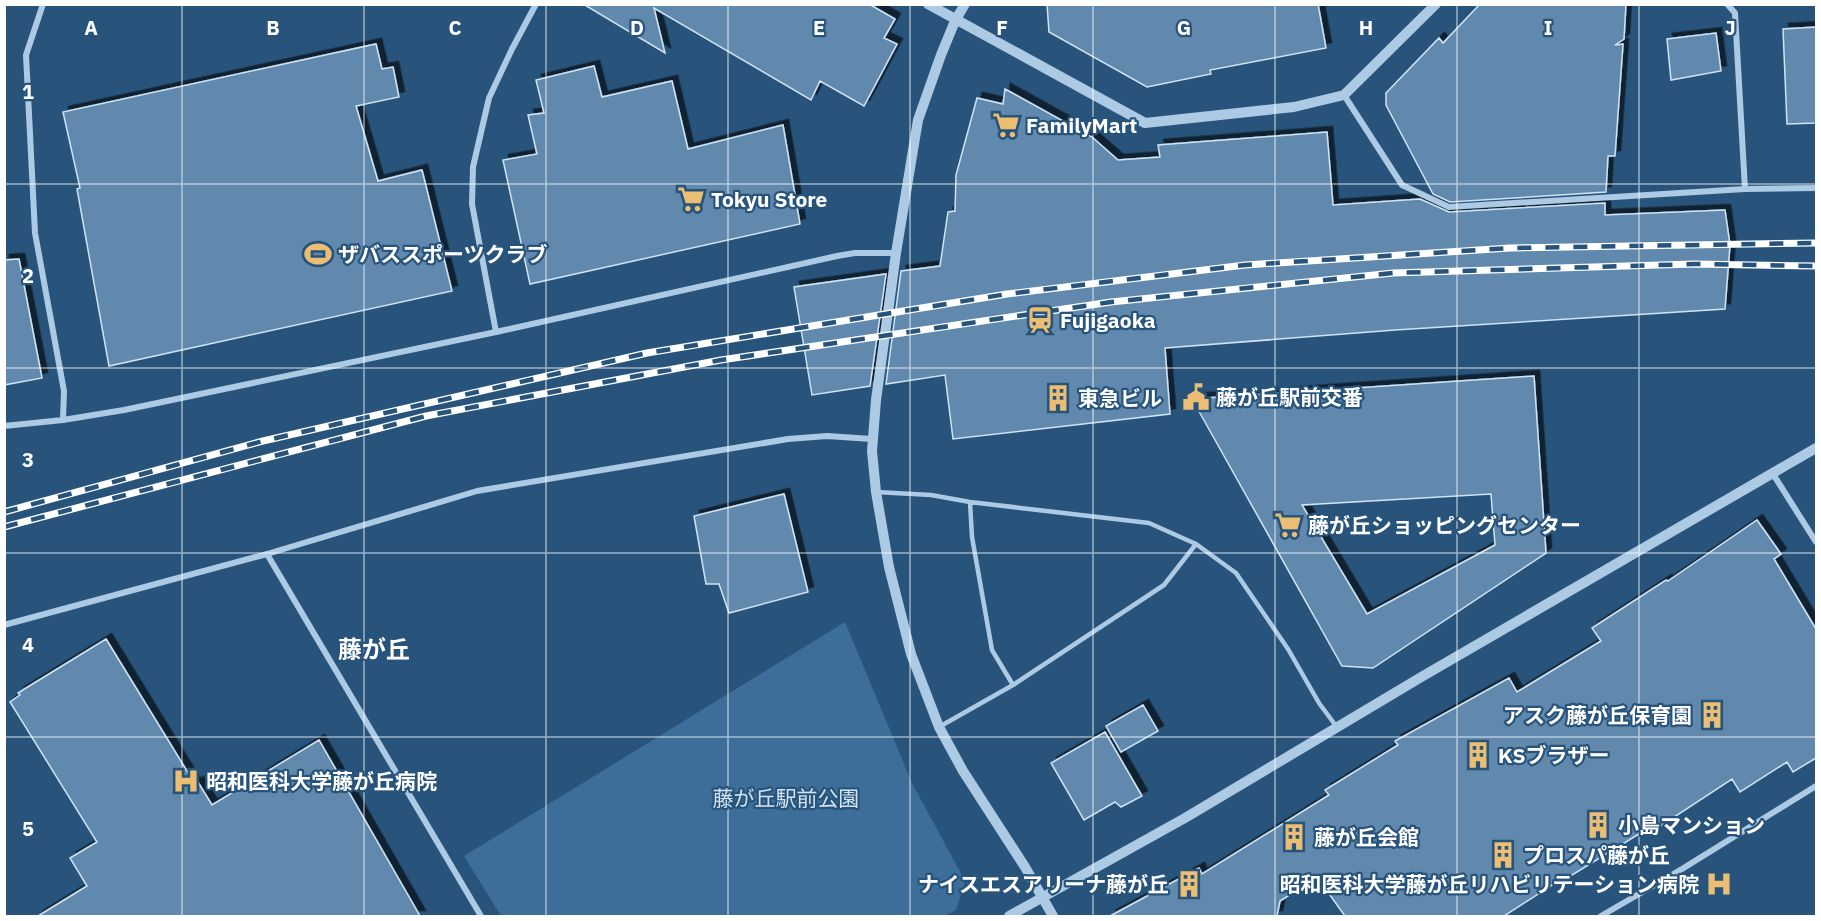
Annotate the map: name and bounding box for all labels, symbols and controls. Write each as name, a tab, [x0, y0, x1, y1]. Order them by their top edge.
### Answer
text: A	[84, 14, 98, 41]
text: B	[266, 14, 280, 41]
text: C	[448, 14, 462, 41]
text: D	[630, 14, 644, 41]
text: E	[813, 14, 825, 41]
text: F	[996, 14, 1008, 41]
text: G	[1177, 14, 1191, 41]
text: H	[1359, 14, 1373, 41]
text: I	[1544, 14, 1552, 41]
text: J	[1724, 14, 1736, 41]
text: 1	[22, 78, 34, 105]
supermarket icon: FamilyMart	[991, 110, 1021, 140]
place label: FamilyMart	[1026, 111, 1137, 139]
supermarket icon: Tokyu Store	[676, 184, 706, 214]
place label: Tokyu Store	[711, 185, 828, 213]
sports icon: ザバススポーツクラブ	[303, 239, 333, 269]
place label: ザバススポーツクラブ	[338, 240, 548, 268]
text: 2	[22, 262, 34, 289]
station icon: Fujigaoka	[1025, 305, 1055, 335]
place label: Fujigaoka	[1060, 306, 1156, 334]
public building icon: 藤が丘駅前交番	[1181, 382, 1211, 412]
building icon: 東急ビル	[1043, 383, 1073, 413]
place label: 藤が丘駅前交番	[1216, 383, 1363, 411]
place label: 東急ビル	[1078, 384, 1162, 412]
text: 3	[22, 446, 34, 473]
supermarket icon: 藤が丘ショッピングセンター	[1273, 510, 1303, 540]
place label: 藤が丘ショッピングセンター	[1308, 511, 1581, 539]
text: 4	[22, 631, 34, 658]
district label: 藤が丘	[338, 633, 410, 665]
building icon: アスク藤が丘保育園	[1697, 700, 1727, 730]
place label: アスク藤が丘保育園	[1503, 701, 1692, 729]
building icon: KSブラザー	[1463, 740, 1493, 770]
place label: KSブラザー	[1498, 741, 1610, 769]
hospital icon: 昭和医科大学藤が丘病院	[171, 766, 201, 796]
place label: 昭和医科大学藤が丘病院	[206, 767, 437, 795]
park label: 藤が丘駅前公園	[713, 784, 860, 812]
building icon: 小島マンション	[1583, 810, 1613, 840]
place label: 小島マンション	[1618, 811, 1765, 839]
text: 5	[22, 815, 34, 842]
building icon: 藤が丘会館	[1279, 822, 1309, 852]
place label: 藤が丘会館	[1314, 823, 1419, 851]
building icon: プロスパ藤が丘	[1488, 840, 1518, 870]
place label: プロスパ藤が丘	[1523, 841, 1670, 869]
building icon: ナイスエスアリーナ藤が丘	[1174, 869, 1204, 899]
hospital icon: 昭和医科大学藤が丘リハビリテーション病院	[1704, 869, 1734, 899]
place label: ナイスエスアリーナ藤が丘	[918, 870, 1169, 898]
place label: 昭和医科大学藤が丘リハビリテーション病院	[1279, 870, 1699, 898]

